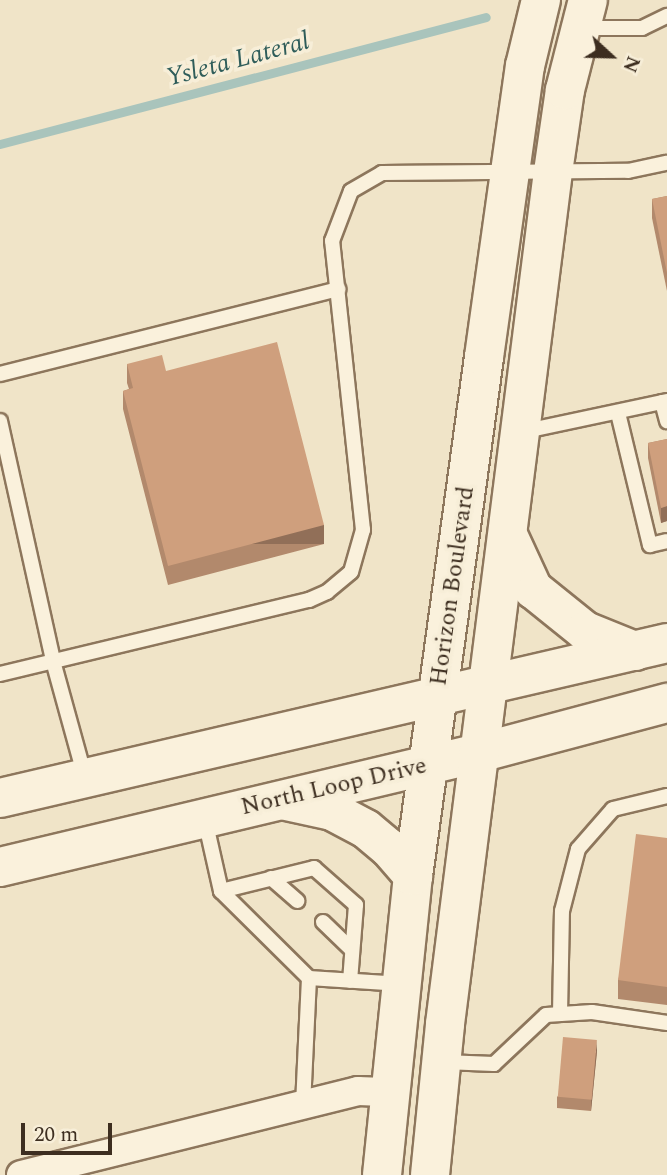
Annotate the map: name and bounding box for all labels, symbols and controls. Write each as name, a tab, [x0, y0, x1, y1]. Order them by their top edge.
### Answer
north arrow	[576, 21, 646, 91]
water label: Ysleta Lateral	[163, 26, 313, 94]
text: N	[615, 51, 647, 77]
street label: Horizon Boulevard	[425, 484, 481, 688]
street label: North Loop Drive	[238, 752, 430, 822]
scale bar	[24, 1108, 116, 1152]
text: 20 m	[34, 1119, 78, 1151]

